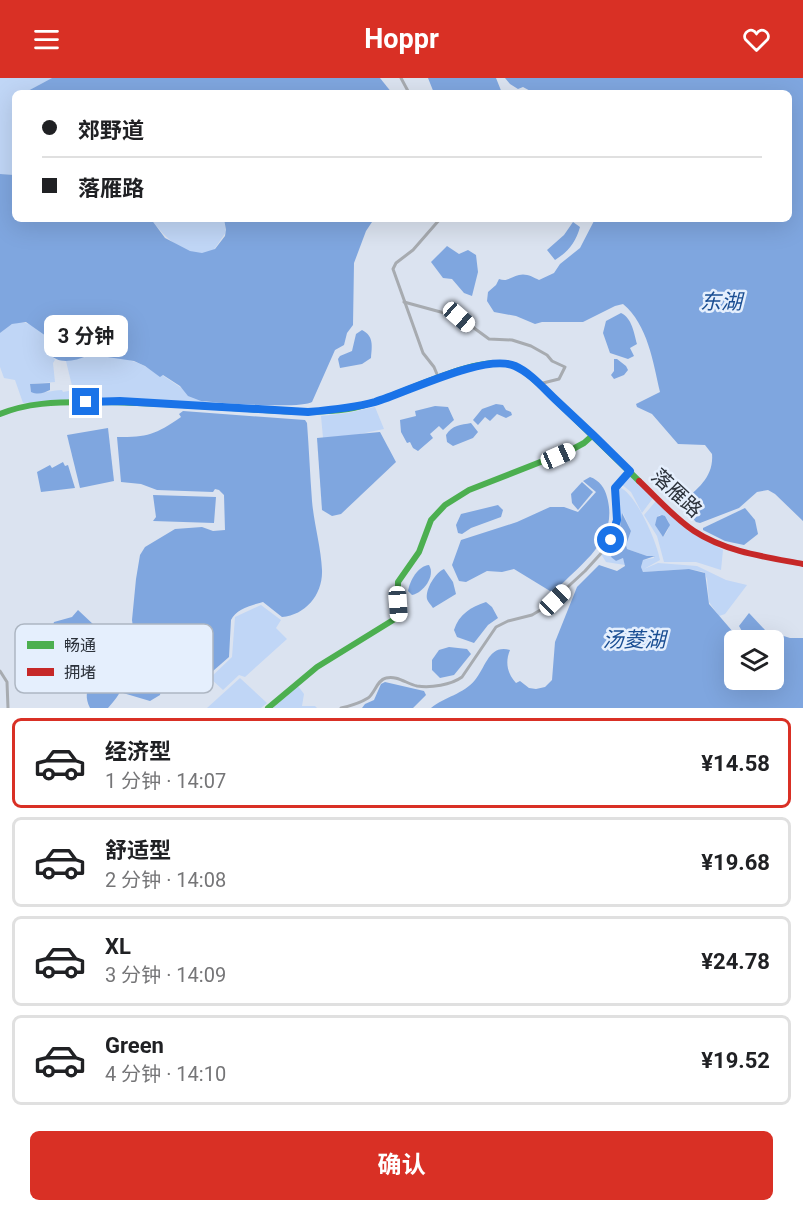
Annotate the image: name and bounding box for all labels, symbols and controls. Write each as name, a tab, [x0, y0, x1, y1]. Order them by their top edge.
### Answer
icon: menu	[30, 23, 63, 56]
text: Hoppr	[364, 23, 439, 55]
icon: heart	[740, 23, 773, 56]
text: 郊野道	[78, 118, 144, 143]
text: 落雁路	[78, 176, 144, 201]
water label: 东湖	[700, 290, 745, 314]
car	[440, 298, 478, 336]
callout: 3 分钟	[44, 315, 128, 357]
text: 3 分钟	[58, 324, 114, 348]
route end	[72, 388, 99, 415]
car	[538, 440, 578, 472]
street label: 落雁路	[647, 464, 707, 522]
route start	[597, 526, 624, 553]
car	[536, 581, 574, 619]
car	[388, 585, 408, 623]
legend	[15, 624, 213, 693]
water label: 汤菱湖	[603, 628, 668, 652]
map controls	[724, 630, 784, 690]
button: layers	[724, 630, 784, 690]
text: 畅通	[64, 636, 96, 655]
text: 拥堵	[64, 663, 96, 682]
icon: car	[33, 736, 87, 790]
text: 经济型	[105, 739, 171, 764]
text: ¥14.58	[701, 751, 770, 776]
text: 1 分钟 · 14:07	[105, 769, 226, 793]
icon: car	[33, 835, 87, 889]
text: 舒适型	[105, 838, 171, 863]
text: ¥19.68	[701, 850, 770, 875]
text: 2 分钟 · 14:08	[105, 868, 226, 892]
icon: car	[33, 934, 87, 988]
text: XL	[105, 934, 131, 959]
text: ¥24.78	[701, 949, 770, 974]
text: 3 分钟 · 14:09	[105, 963, 226, 987]
icon: car	[33, 1033, 87, 1087]
text: Green	[105, 1033, 164, 1058]
text: ¥19.52	[701, 1048, 770, 1073]
text: 4 分钟 · 14:10	[105, 1062, 226, 1086]
button: 确认	[30, 1131, 773, 1200]

